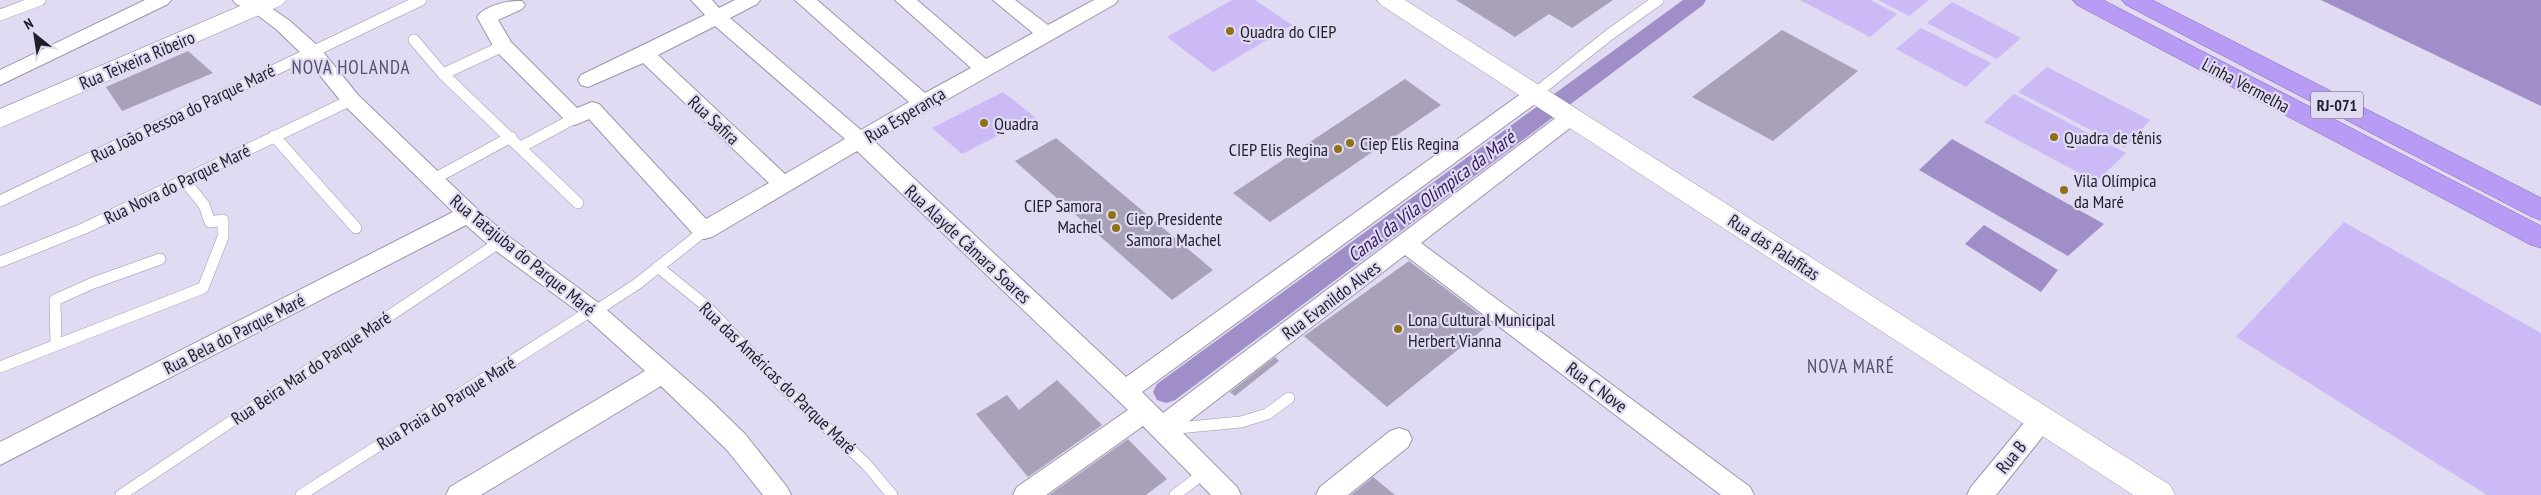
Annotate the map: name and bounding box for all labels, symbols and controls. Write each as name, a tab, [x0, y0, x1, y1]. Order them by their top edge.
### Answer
north arrow	[10, 10, 60, 60]
text: N	[21, 14, 36, 33]
place label: Quadra do CIEP	[1240, 20, 1336, 43]
street label: Rua Teixeira Ribeiro	[76, 25, 198, 95]
marker: Quadra do CIEP	[1224, 25, 1236, 37]
street label: Linha Vermelha	[2198, 52, 2294, 118]
district label: NOVA HOLANDA	[291, 55, 411, 79]
street label: Rua João Pessoa do Parque Maré	[87, 59, 279, 167]
street label: Rua Esperança	[860, 82, 950, 148]
street label: Rua Safira	[683, 90, 745, 150]
road number: RJ-071	[2311, 92, 2363, 118]
place label: Quadra	[994, 112, 1039, 135]
marker: Quadra	[978, 117, 990, 129]
water label: Canal da Vila Olímpica da Maré	[1342, 124, 1521, 267]
place label: Quadra de tênis	[2064, 126, 2162, 149]
marker: Quadra de tênis	[2048, 131, 2060, 143]
place label: Ciep Elis Regina	[1360, 132, 1459, 155]
marker: Ciep Elis Regina	[1344, 137, 1356, 149]
place label: CIEP Elis Regina	[1229, 138, 1328, 161]
street label: Rua Nova do Parque Maré	[100, 139, 254, 229]
marker: CIEP Elis Regina	[1332, 143, 1344, 155]
place label: Vila Olímpica da Maré	[2073, 169, 2157, 213]
street label: Rua Alayde Câmara Soares	[900, 180, 1036, 308]
marker: Vila Olímpica da Maré	[2058, 184, 2070, 196]
street label: Rua Tatajuba do Parque Maré	[446, 189, 600, 321]
place label: CIEP Samora Machel	[1024, 194, 1103, 238]
place label: Ciep Presidente Samora Machel	[1126, 207, 1223, 251]
marker: CIEP Samora Machel	[1106, 209, 1118, 221]
street label: Rua das Palafitas	[1724, 209, 1824, 285]
marker: Ciep Presidente Samora Machel	[1110, 222, 1122, 234]
street label: Rua Evanildo Alves	[1277, 255, 1385, 345]
street label: Rua Bela do Parque Maré	[159, 288, 309, 380]
street label: Rua das Américas do Parque Maré	[695, 297, 861, 459]
street label: Rua Beira Mar do Parque Maré	[227, 306, 395, 430]
place label: Lona Cultural Municipal Herbert Vianna	[1408, 308, 1556, 352]
marker: Lona Cultural Municipal Herbert Vianna	[1392, 323, 1404, 335]
street label: Rua Praia do Parque Maré	[372, 351, 520, 455]
district label: NOVA MARÉ	[1807, 354, 1895, 378]
street label: Rua C Nove	[1562, 357, 1632, 417]
street label: Rua B	[1991, 436, 2031, 478]

